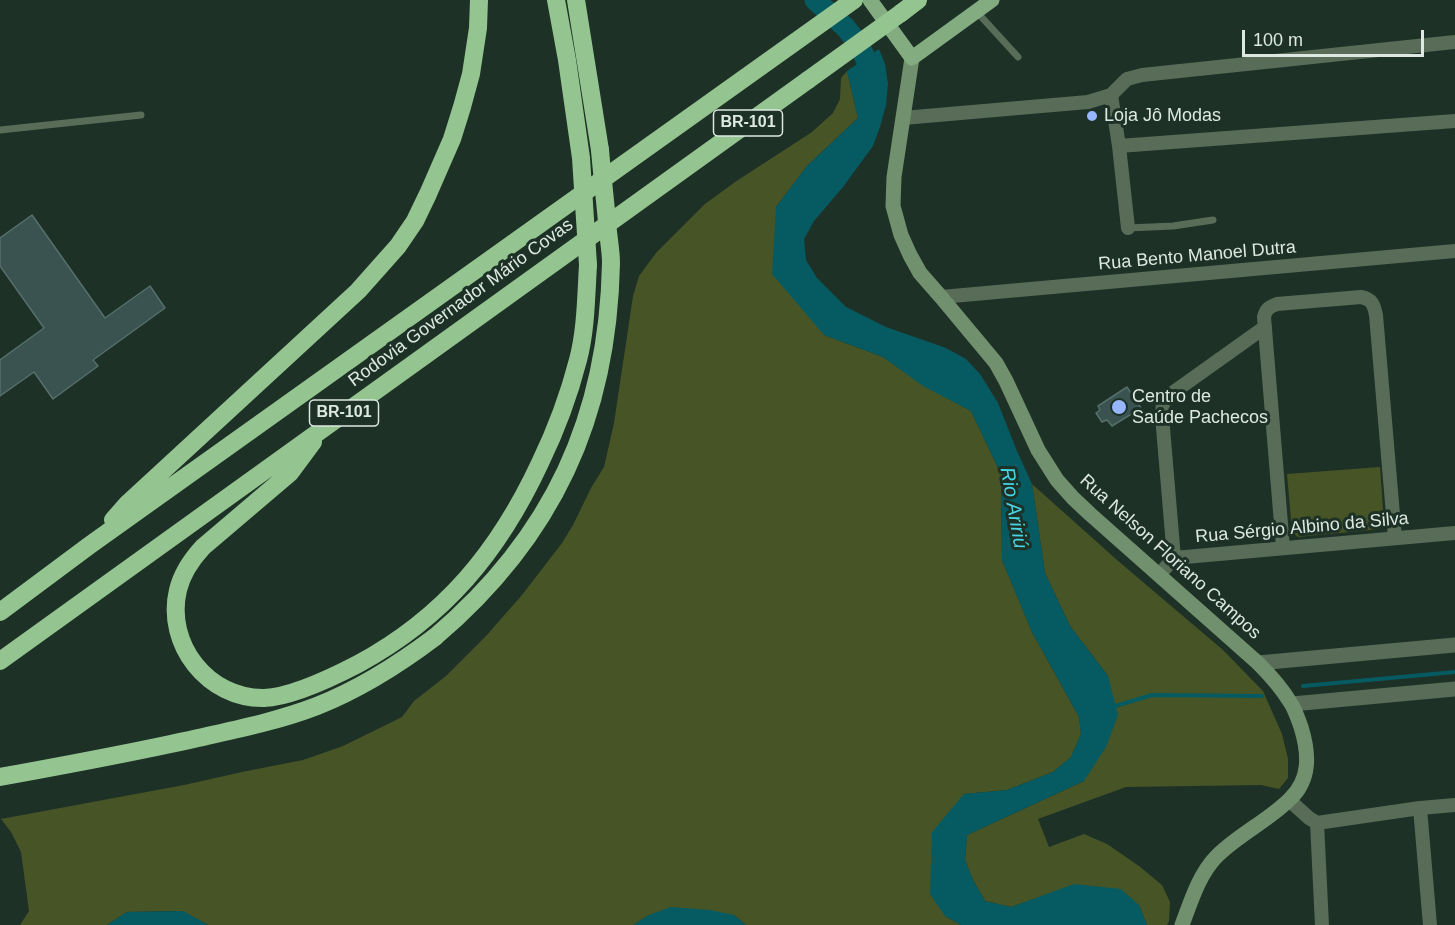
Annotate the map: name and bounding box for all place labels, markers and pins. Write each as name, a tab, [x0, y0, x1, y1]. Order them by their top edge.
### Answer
place label: Loja Jô Modas	[1104, 105, 1221, 127]
marker: Loja Jô Modas	[1085, 109, 1099, 123]
place label: Centro de Saúde Pachecos	[1132, 386, 1268, 428]
marker: Centro de Saúde Pachecos	[1110, 398, 1128, 416]

